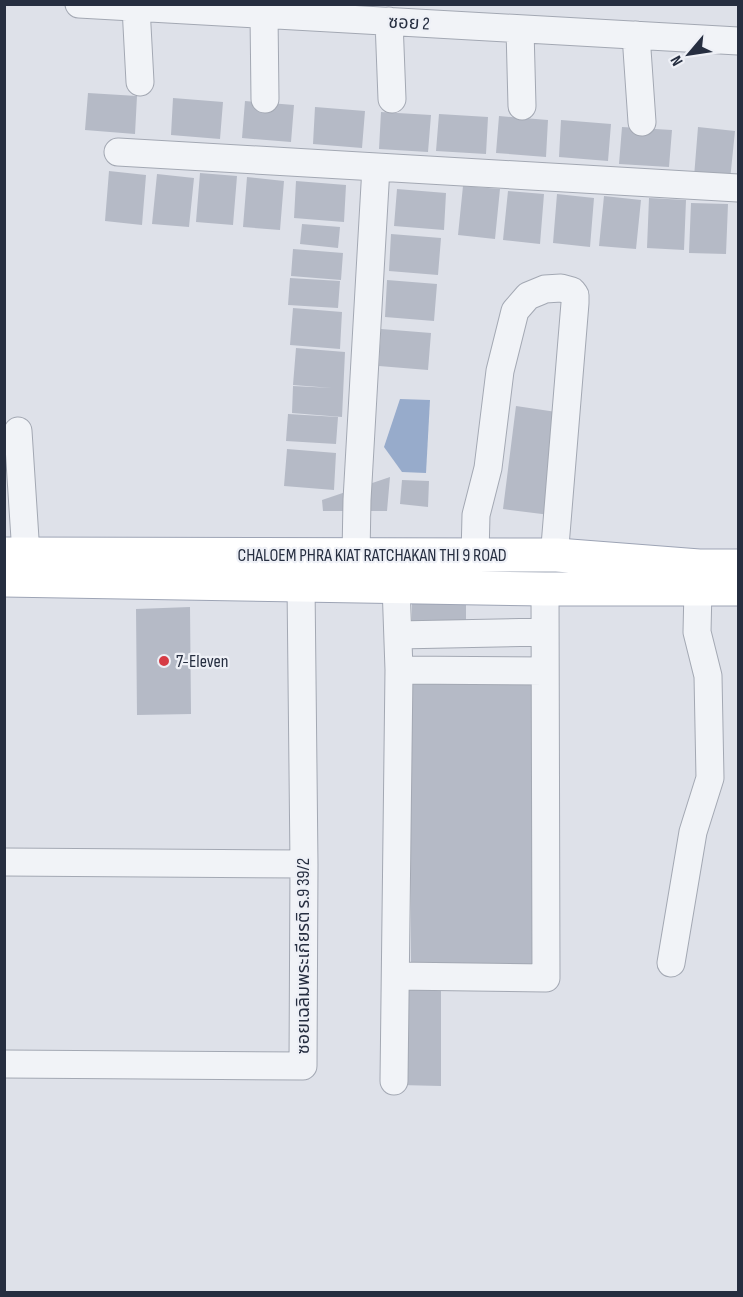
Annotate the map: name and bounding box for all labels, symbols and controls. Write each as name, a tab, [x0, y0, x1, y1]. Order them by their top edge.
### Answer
street label: ซอย 2	[388, 11, 430, 35]
north arrow	[659, 24, 719, 84]
text: N	[667, 52, 688, 69]
street label: CHALOEM PHRA KIAT RATCHAKAN THI 9 ROAD	[237, 545, 507, 566]
place label: 7-Eleven	[176, 651, 229, 672]
marker: 7-Eleven	[157, 654, 171, 668]
street label: ซอยเฉลิมพระเกียรติ ร.9 39/2	[293, 858, 314, 1054]

